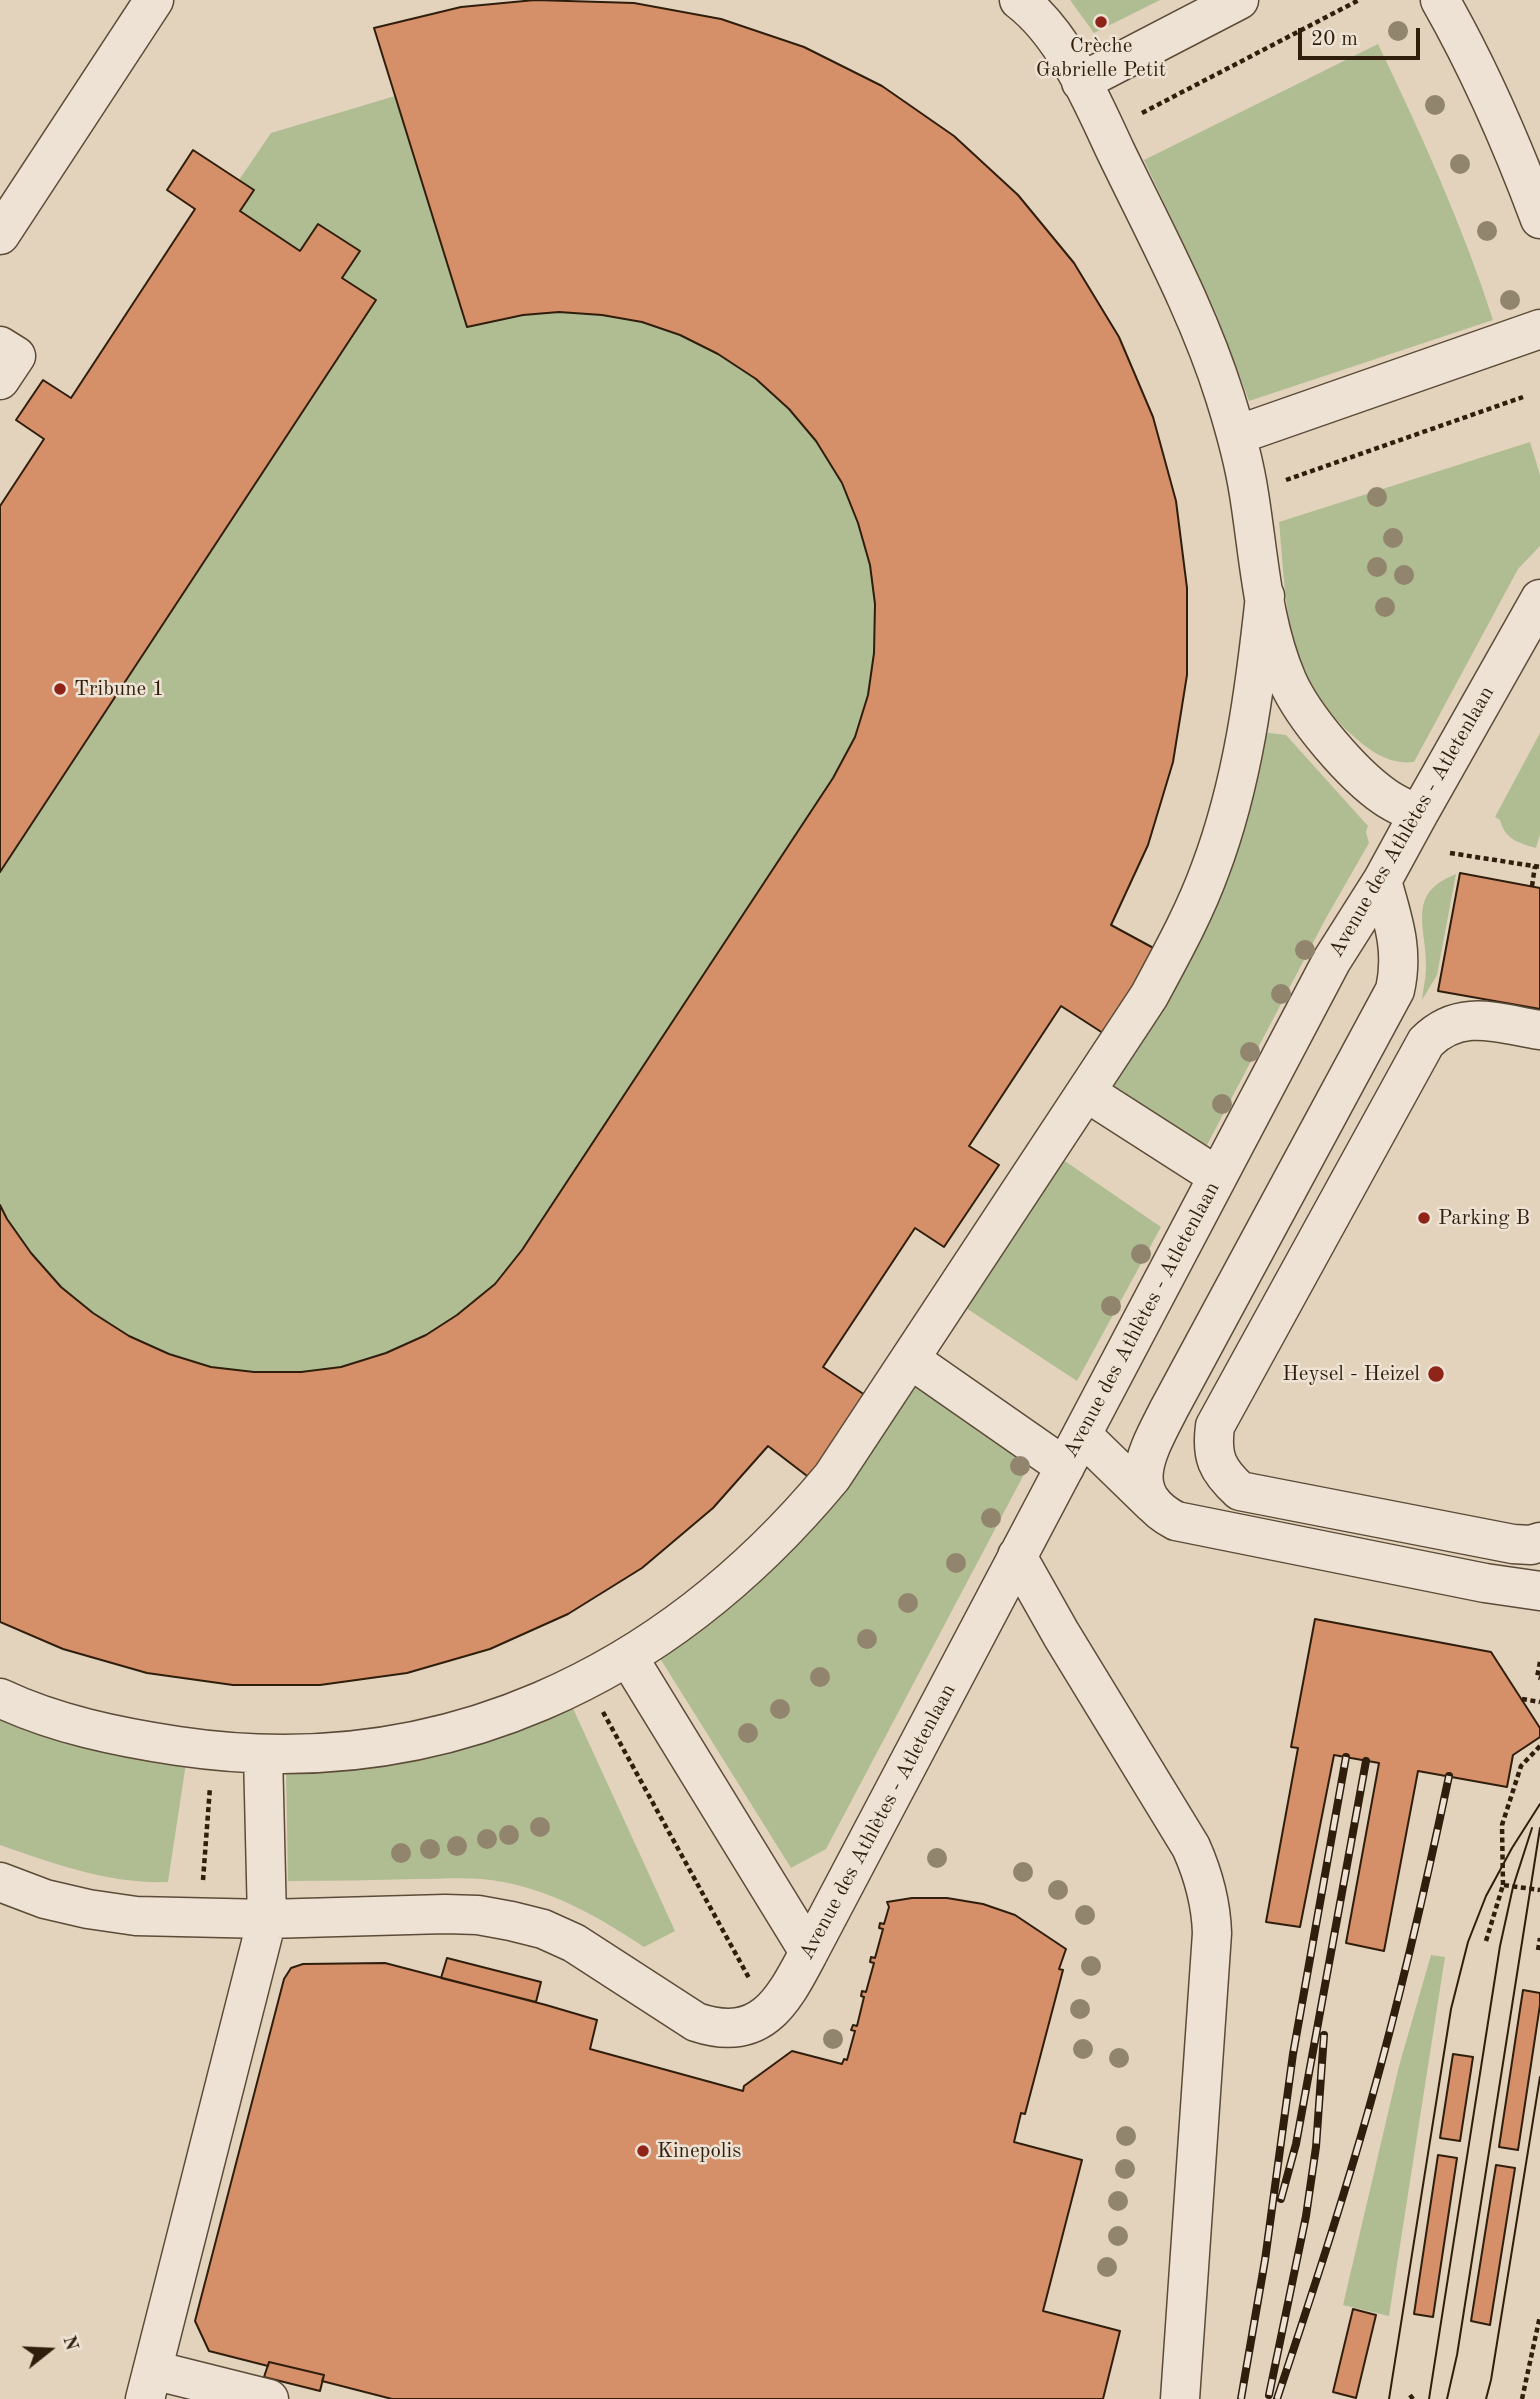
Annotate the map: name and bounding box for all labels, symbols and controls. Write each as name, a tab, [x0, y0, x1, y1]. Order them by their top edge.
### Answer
marker: Crèche Gabrielle Petit	[1093, 14, 1109, 30]
scale bar	[1302, 14, 1424, 58]
text: 20 m	[1311, 29, 1358, 50]
place label: Crèche Gabrielle Petit	[1036, 33, 1166, 83]
place label: Tribune 1	[74, 676, 164, 702]
marker: Tribune 1	[52, 681, 68, 697]
street label: Avenue des Athlètes - Atletenlaan	[1324, 682, 1500, 962]
street label: Avenue des Athlètes - Atletenlaan	[1058, 1178, 1226, 1462]
place label: Parking B	[1438, 1205, 1530, 1231]
marker: Parking B	[1416, 1210, 1432, 1226]
place label: Heysel - Heizel	[1282, 1361, 1420, 1387]
marker: Heysel - Heizel	[1426, 1364, 1446, 1384]
street label: Avenue des Athlètes - Atletenlaan	[794, 1680, 962, 1964]
place label: Kinepolis	[657, 2138, 741, 2164]
marker: Kinepolis	[635, 2143, 651, 2159]
north arrow	[14, 2315, 84, 2385]
text: N	[58, 2334, 81, 2353]

